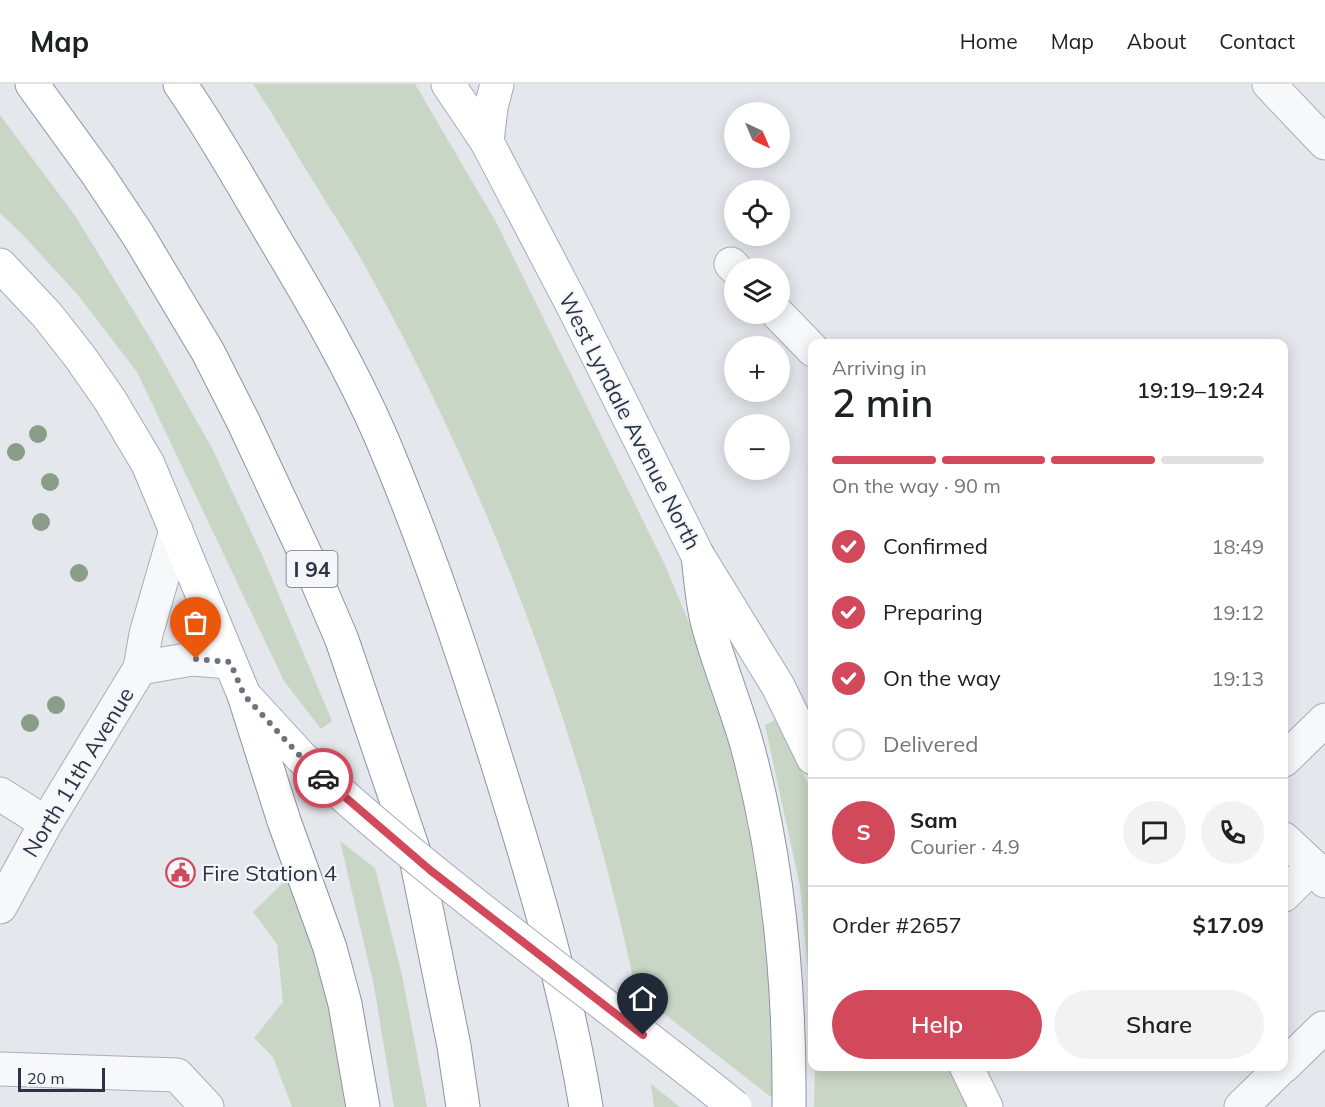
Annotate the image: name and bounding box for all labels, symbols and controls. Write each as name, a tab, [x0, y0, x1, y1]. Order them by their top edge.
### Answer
text: Map	[30, 24, 89, 59]
text: Home	[960, 28, 1018, 54]
text: Map	[1051, 28, 1094, 54]
text: About	[1127, 28, 1186, 54]
text: Contact	[1219, 28, 1295, 54]
north arrow	[724, 102, 790, 168]
map controls	[724, 102, 790, 480]
button: locate	[724, 180, 790, 246]
button: layers	[724, 258, 790, 324]
street label: West Lyndale Avenue North	[553, 288, 707, 554]
button: +	[724, 336, 790, 402]
text: Arriving in	[832, 355, 927, 380]
text: 19:19–19:24	[1137, 376, 1264, 404]
text: 2 min	[832, 378, 933, 427]
button: −	[724, 414, 790, 480]
text: On the way · 90 m	[832, 473, 1001, 498]
icon: check	[832, 530, 865, 563]
text: Confirmed	[883, 532, 988, 560]
text: 18:49	[1211, 534, 1264, 559]
road number: I 94	[286, 551, 338, 587]
icon: check	[832, 596, 865, 629]
pin	[170, 597, 221, 659]
text: Preparing	[883, 598, 983, 626]
text: 19:12	[1211, 600, 1264, 625]
icon: bag	[179, 606, 212, 639]
icon: check	[832, 662, 865, 695]
text: On the way	[883, 664, 1001, 692]
text: 19:13	[1211, 666, 1264, 691]
street label: North 11th Avenue	[16, 682, 140, 862]
text: Delivered	[883, 730, 978, 758]
courier	[293, 748, 353, 808]
icon: car	[307, 762, 340, 795]
button: chat	[1123, 801, 1186, 864]
button: phone	[1201, 801, 1264, 864]
text: Sam	[910, 806, 958, 834]
text: S	[856, 818, 871, 846]
text: Courier · 4.9	[910, 834, 1020, 859]
public building icon: Fire Station 4	[165, 857, 197, 889]
place label: Fire Station 4	[202, 859, 337, 887]
text: Order #2657	[832, 911, 962, 939]
text: $17.09	[1193, 911, 1264, 939]
pin	[617, 973, 668, 1035]
icon: home	[626, 982, 659, 1015]
button: Help	[832, 990, 1042, 1059]
button: Share	[1054, 990, 1264, 1059]
scale bar	[18, 1065, 105, 1092]
text: 20 m	[27, 1068, 64, 1088]

